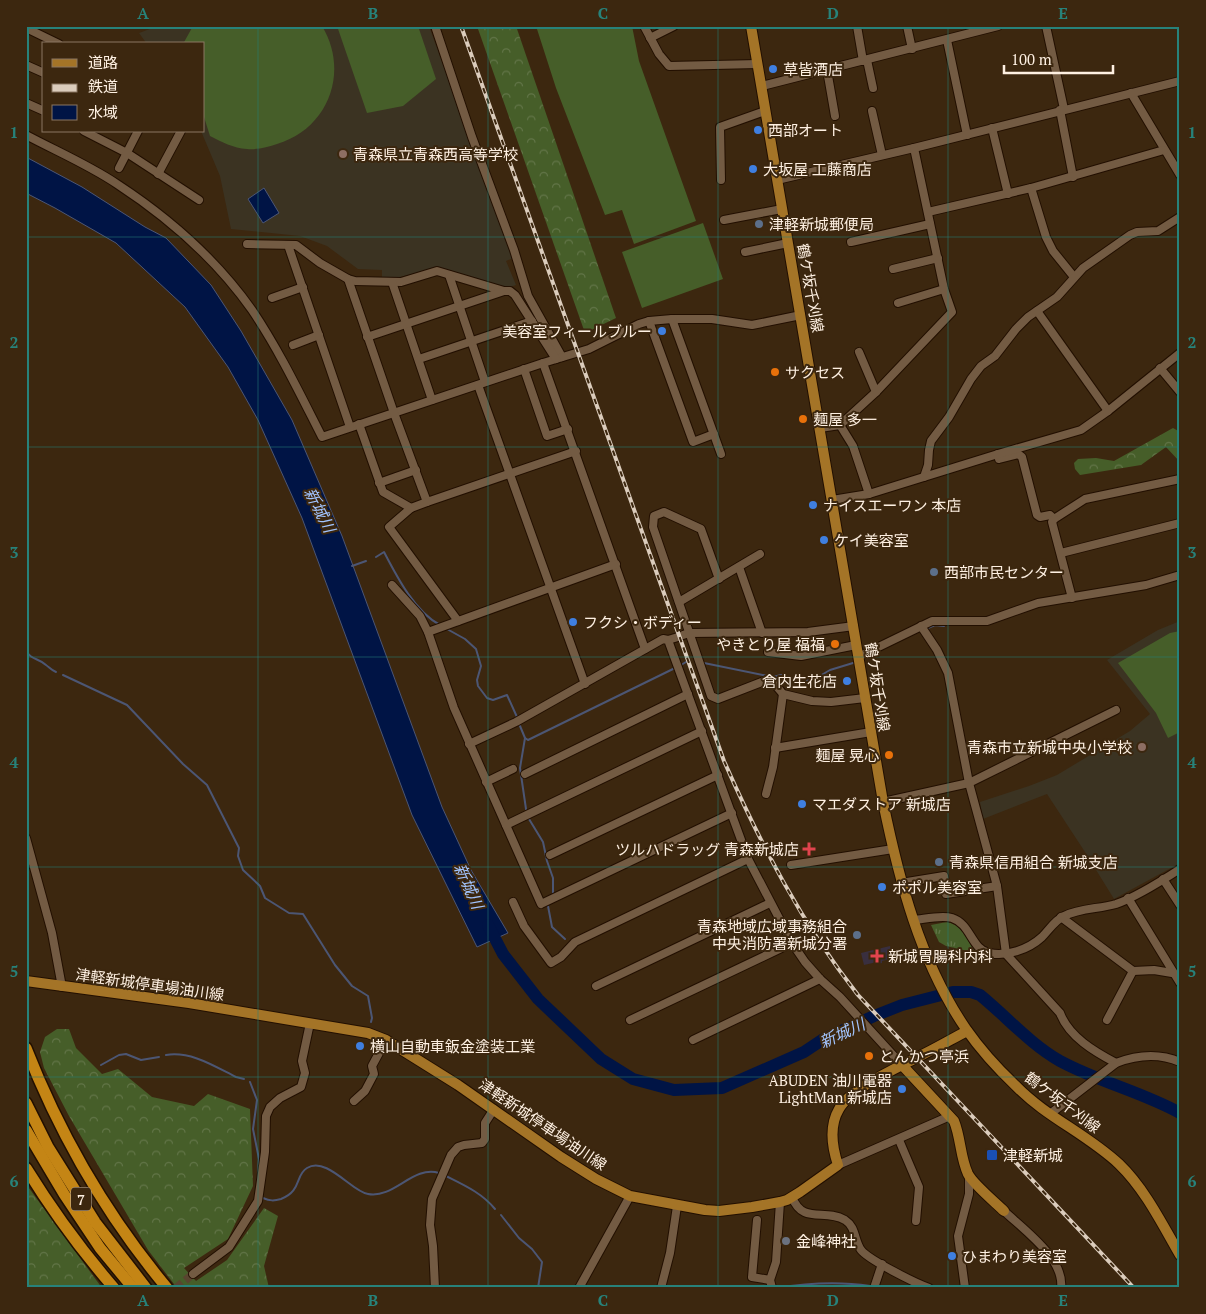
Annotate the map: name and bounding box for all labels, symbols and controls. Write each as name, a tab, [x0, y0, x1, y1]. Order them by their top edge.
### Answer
text: A	[137, 2, 149, 24]
text: B	[368, 2, 378, 24]
text: C	[598, 2, 608, 24]
text: D	[827, 2, 839, 24]
text: E	[1058, 2, 1068, 24]
legend	[42, 42, 205, 132]
scale bar	[1004, 42, 1112, 74]
text: 100 m	[1011, 49, 1052, 69]
text: 道路	[88, 52, 118, 72]
place label: 草皆酒店	[783, 59, 843, 79]
marker: 草皆酒店	[767, 63, 779, 75]
text: 鉄道	[88, 76, 118, 96]
text: 水域	[88, 102, 118, 122]
place label: 西部オート	[768, 120, 843, 140]
text: 1	[9, 121, 19, 143]
text: 1	[1187, 121, 1197, 143]
marker: 西部オート	[752, 124, 764, 136]
place label: 青森県立青森西高等学校	[353, 144, 518, 164]
marker: 青森県立青森西高等学校	[337, 148, 349, 160]
place label: 大坂屋 工藤商店	[763, 159, 872, 179]
marker: 大坂屋 工藤商店	[747, 163, 759, 175]
place label: 津軽新城郵便局	[769, 214, 874, 234]
marker: 津軽新城郵便局	[753, 218, 765, 230]
street label: 鶴ケ坂千刈線	[793, 242, 829, 334]
place label: 美容室フィールブルー	[502, 321, 652, 341]
marker: 美容室フィールブルー	[656, 325, 668, 337]
text: 2	[9, 331, 19, 353]
text: 2	[1187, 331, 1197, 353]
place label: サクセス	[785, 362, 845, 382]
marker: サクセス	[769, 366, 781, 378]
place label: 麺屋 多一	[813, 409, 877, 429]
marker: 麺屋 多一	[797, 413, 809, 425]
water label: 新城川	[299, 484, 342, 538]
place label: ナイスエーワン 本店	[823, 495, 961, 515]
marker: ナイスエーワン 本店	[807, 499, 819, 511]
place label: ケイ美容室	[834, 530, 909, 550]
marker: ケイ美容室	[818, 534, 830, 546]
text: 3	[9, 541, 19, 563]
text: 3	[1187, 541, 1197, 563]
place label: 西部市民センター	[944, 562, 1064, 582]
marker: 西部市民センター	[928, 566, 940, 578]
place label: フクシ・ボディー	[583, 612, 702, 632]
marker: フクシ・ボディー	[567, 616, 579, 628]
place label: やきとり屋 福福	[716, 634, 825, 654]
marker: やきとり屋 福福	[829, 638, 841, 650]
street label: 鶴ケ坂千刈線	[861, 641, 895, 733]
place label: 倉内生花店	[762, 671, 837, 691]
marker: 倉内生花店	[841, 675, 853, 687]
place label: 青森市立新城中央小学校	[967, 737, 1132, 757]
marker: 青森市立新城中央小学校	[1136, 741, 1148, 753]
place label: 麺屋 晃心	[815, 745, 879, 765]
marker: 麺屋 晃心	[883, 749, 895, 761]
text: 4	[9, 751, 19, 773]
text: 4	[1187, 751, 1197, 773]
place label: マエダストア 新城店	[812, 794, 951, 814]
marker: マエダストア 新城店	[796, 798, 808, 810]
place label: ツルハドラッグ 青森新城店	[615, 839, 799, 859]
marker: ツルハドラッグ 青森新城店	[803, 843, 815, 855]
place label: 青森県信用組合 新城支店	[949, 852, 1118, 872]
marker: 青森県信用組合 新城支店	[933, 856, 945, 868]
water label: 新城川	[449, 860, 490, 914]
place label: ポポル美容室	[892, 877, 982, 897]
marker: ポポル美容室	[876, 881, 888, 893]
place label: 青森地域広域事務組合 中央消防署新城分署	[697, 916, 847, 953]
marker: 青森地域広域事務組合 中央消防署新城分署	[851, 929, 863, 941]
place label: 新城胃腸科内科	[888, 946, 993, 966]
marker: 新城胃腸科内科	[870, 949, 884, 963]
text: 5	[9, 960, 19, 982]
text: 5	[1187, 960, 1197, 982]
street label: 津軽新城停車場油川線	[74, 964, 226, 1004]
water label: 新城川	[816, 1012, 870, 1053]
place label: 横山自動車鈑金塗装工業	[370, 1036, 535, 1056]
marker: 横山自動車鈑金塗装工業	[354, 1040, 366, 1052]
place label: とんかつ亭浜	[879, 1046, 969, 1066]
marker: とんかつ亭浜	[863, 1050, 875, 1062]
street label: 鶴ケ坂千刈線	[1021, 1067, 1105, 1137]
place label: ABUDEN 油川電器 LightMan 新城店	[768, 1070, 892, 1107]
street label: 津軽新城停車場油川線	[475, 1074, 611, 1174]
marker: ABUDEN 油川電器 LightMan 新城店	[896, 1083, 908, 1095]
place label: 津軽新城	[1003, 1145, 1063, 1165]
marker: 津軽新城	[985, 1148, 999, 1162]
text: 6	[9, 1170, 19, 1192]
text: 6	[1187, 1170, 1197, 1192]
road number: 7	[71, 1188, 91, 1210]
place label: 金峰神社	[796, 1231, 856, 1251]
marker: 金峰神社	[780, 1235, 792, 1247]
place label: ひまわり美容室	[962, 1246, 1067, 1266]
marker: ひまわり美容室	[946, 1250, 958, 1262]
text: A	[137, 1289, 149, 1311]
text: B	[368, 1289, 378, 1311]
text: C	[598, 1289, 608, 1311]
text: D	[827, 1289, 839, 1311]
text: E	[1058, 1289, 1068, 1311]

